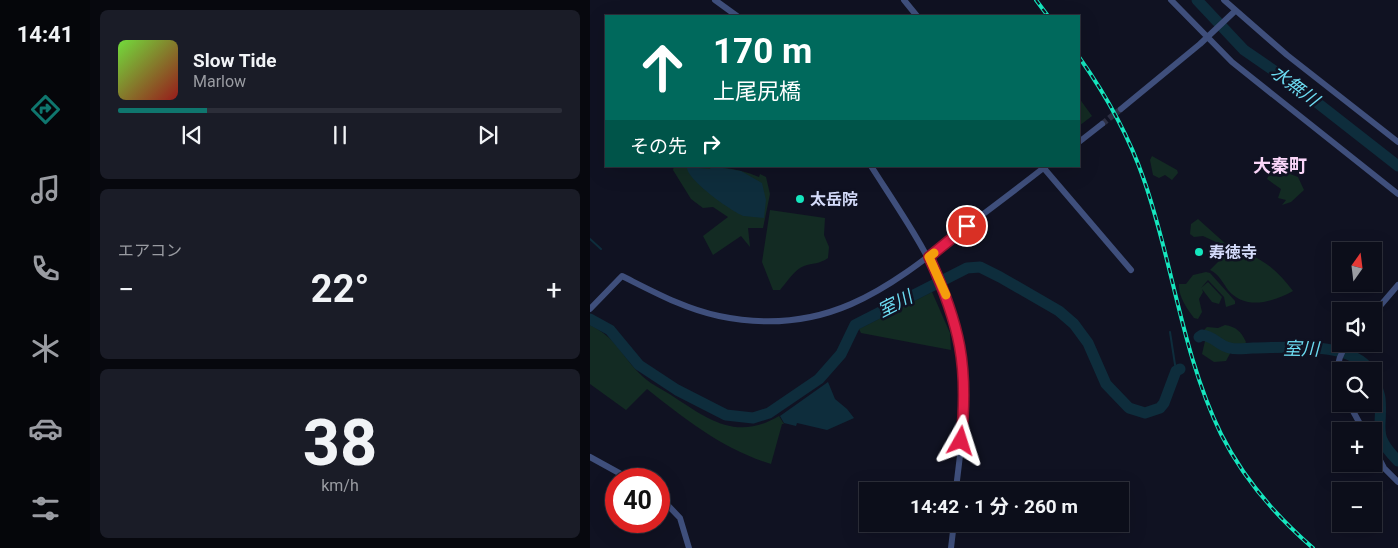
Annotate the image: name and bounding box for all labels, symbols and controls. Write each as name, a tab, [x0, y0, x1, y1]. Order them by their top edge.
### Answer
text: 14:41	[17, 22, 73, 47]
text: 170 m	[713, 31, 812, 72]
icon: ahead	[630, 35, 695, 100]
text: Slow Tide	[193, 49, 276, 72]
water label: 水無川	[1267, 61, 1325, 111]
text: Marlow	[193, 72, 246, 91]
text: 上尾尻橋	[713, 79, 801, 104]
icon: directions	[28, 92, 63, 127]
icon: previous	[178, 121, 206, 149]
icon: pause	[326, 121, 354, 149]
icon: next	[474, 121, 502, 149]
icon: right	[697, 130, 725, 158]
text: その先	[630, 135, 687, 158]
district label: 大秦町	[1253, 155, 1307, 176]
icon: music	[28, 172, 63, 207]
place label: 太岳院	[810, 190, 858, 209]
marker: 太岳院	[794, 193, 806, 205]
pin	[946, 205, 988, 247]
icon: arrive	[953, 212, 981, 240]
text: エアコン	[118, 241, 182, 260]
north arrow	[1332, 242, 1382, 292]
map controls	[1332, 242, 1382, 532]
place label: 寿徳寺	[1209, 243, 1257, 262]
marker: 寿徳寺	[1193, 246, 1205, 258]
icon: phone	[28, 251, 63, 286]
text: 22°	[311, 267, 369, 311]
text: −	[118, 273, 134, 306]
text: +	[546, 273, 562, 306]
water label: 室川	[874, 285, 917, 321]
button: sound	[1332, 302, 1382, 352]
icon: climate	[28, 331, 63, 366]
water label: 室川	[1283, 338, 1321, 359]
button: search	[1332, 362, 1382, 412]
text: 38	[303, 405, 377, 481]
icon: car	[28, 411, 63, 446]
position arrow	[934, 414, 986, 466]
button: +	[1332, 422, 1382, 472]
speed limit sign: 40	[605, 468, 670, 533]
text: km/h	[321, 476, 359, 495]
button: −	[1332, 482, 1382, 532]
icon: filters	[28, 491, 63, 526]
text: 14:42 · 1 分 · 260 m	[910, 495, 1078, 518]

